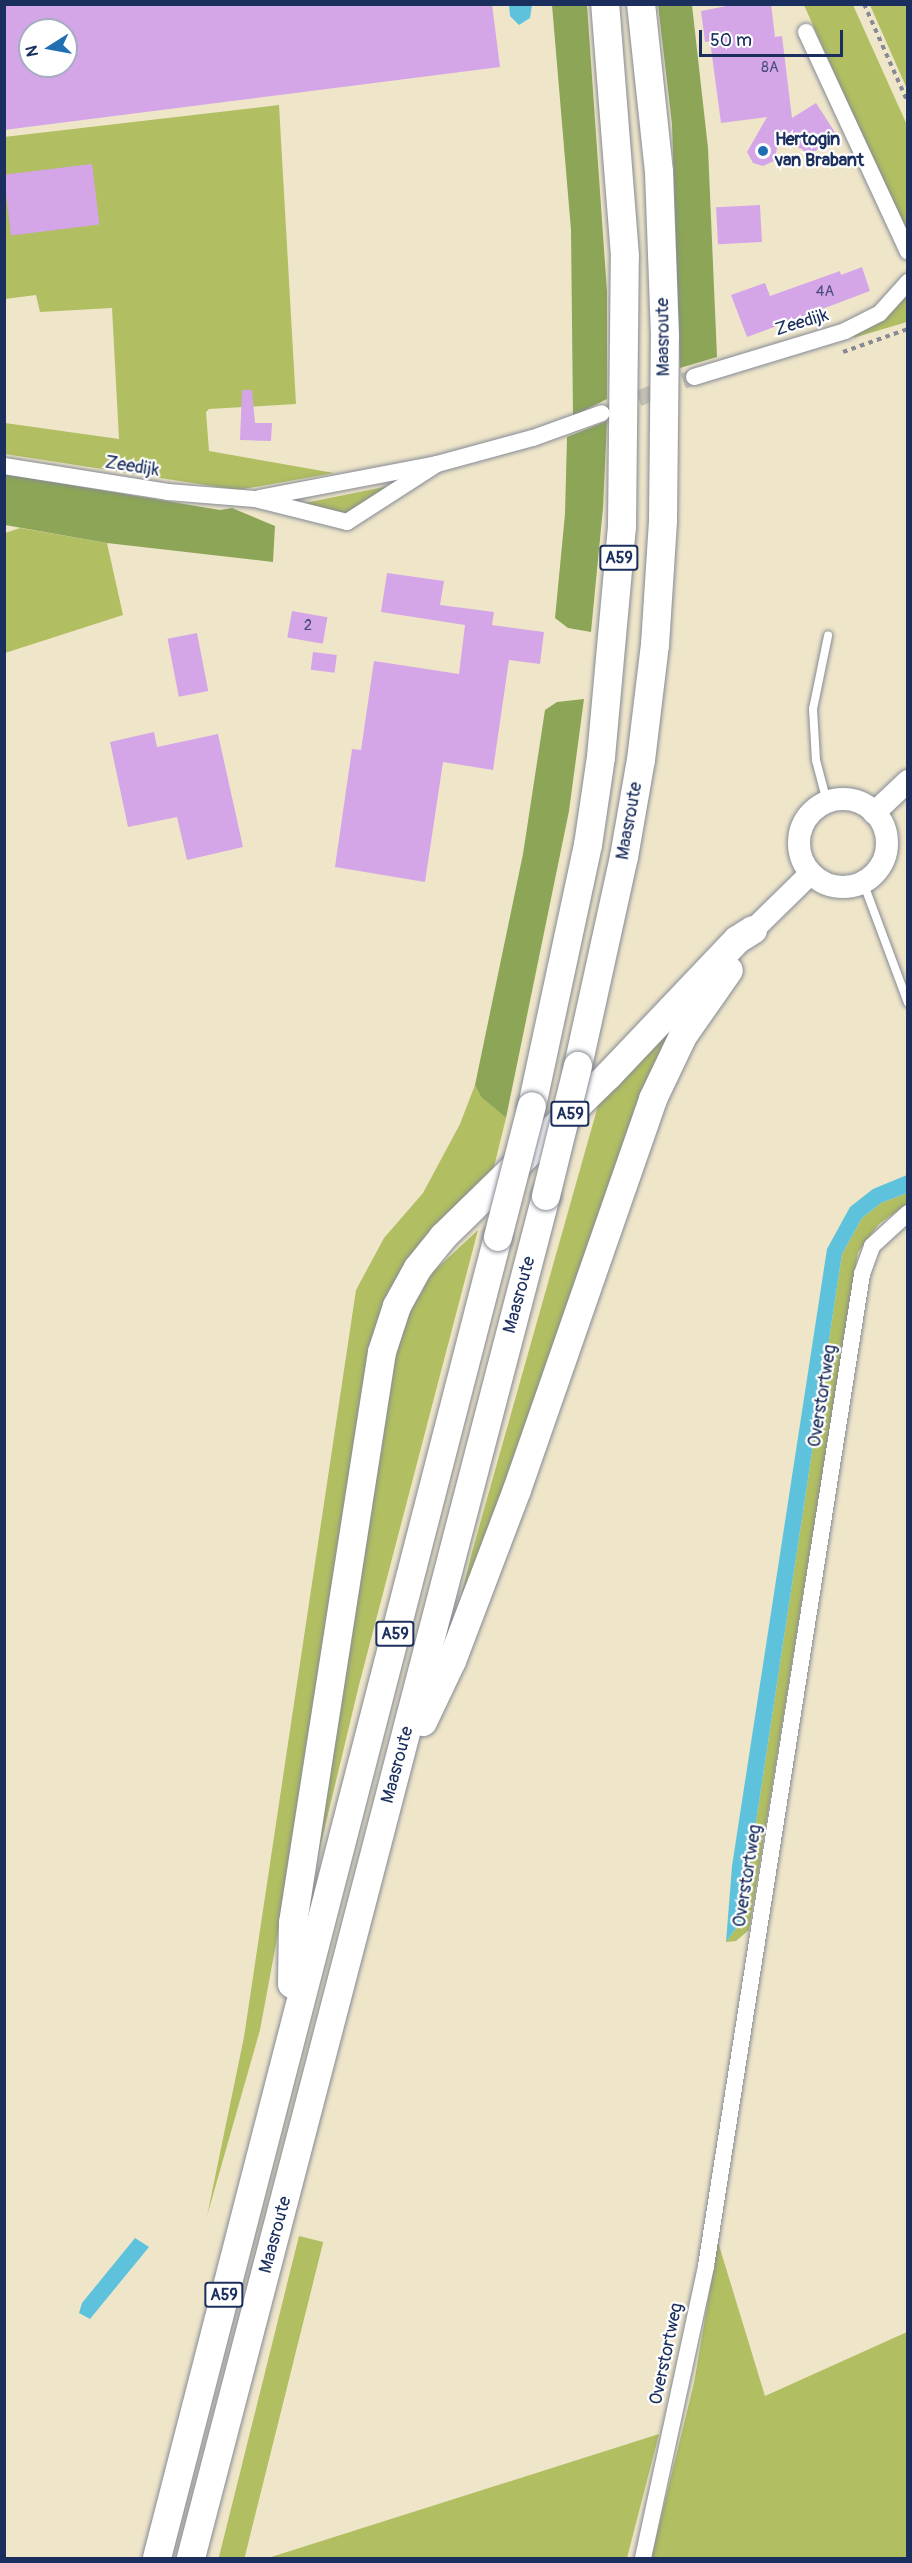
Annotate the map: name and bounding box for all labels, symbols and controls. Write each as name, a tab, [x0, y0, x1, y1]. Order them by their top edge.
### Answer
north arrow	[18, 18, 78, 78]
scale bar	[702, 18, 846, 56]
text: 50 m	[710, 29, 752, 52]
text: N	[21, 44, 43, 58]
house number: 8A	[761, 59, 779, 77]
place label: Hertogin van Brabant	[775, 130, 864, 172]
marker: Hertogin van Brabant	[756, 144, 770, 158]
house number: 4A	[816, 283, 834, 301]
street label: Maasroute	[653, 297, 675, 377]
street label: Zeedijk	[773, 305, 831, 341]
street label: Zeedijk	[103, 452, 161, 482]
road number: A59	[598, 545, 640, 571]
house number: 2	[304, 617, 312, 635]
street label: Maasroute	[613, 780, 647, 862]
road number: A59	[549, 1101, 591, 1127]
street label: Maasroute	[499, 1254, 541, 1336]
street label: Overstortweg	[804, 1343, 842, 1449]
road number: A59	[374, 1621, 416, 1647]
street label: Maasroute	[377, 1724, 419, 1806]
street label: Overstortweg	[729, 1823, 767, 1929]
street label: Maasroute	[255, 2194, 297, 2276]
road number: A59	[203, 2282, 245, 2308]
street label: Overstortweg	[646, 2301, 688, 2407]

